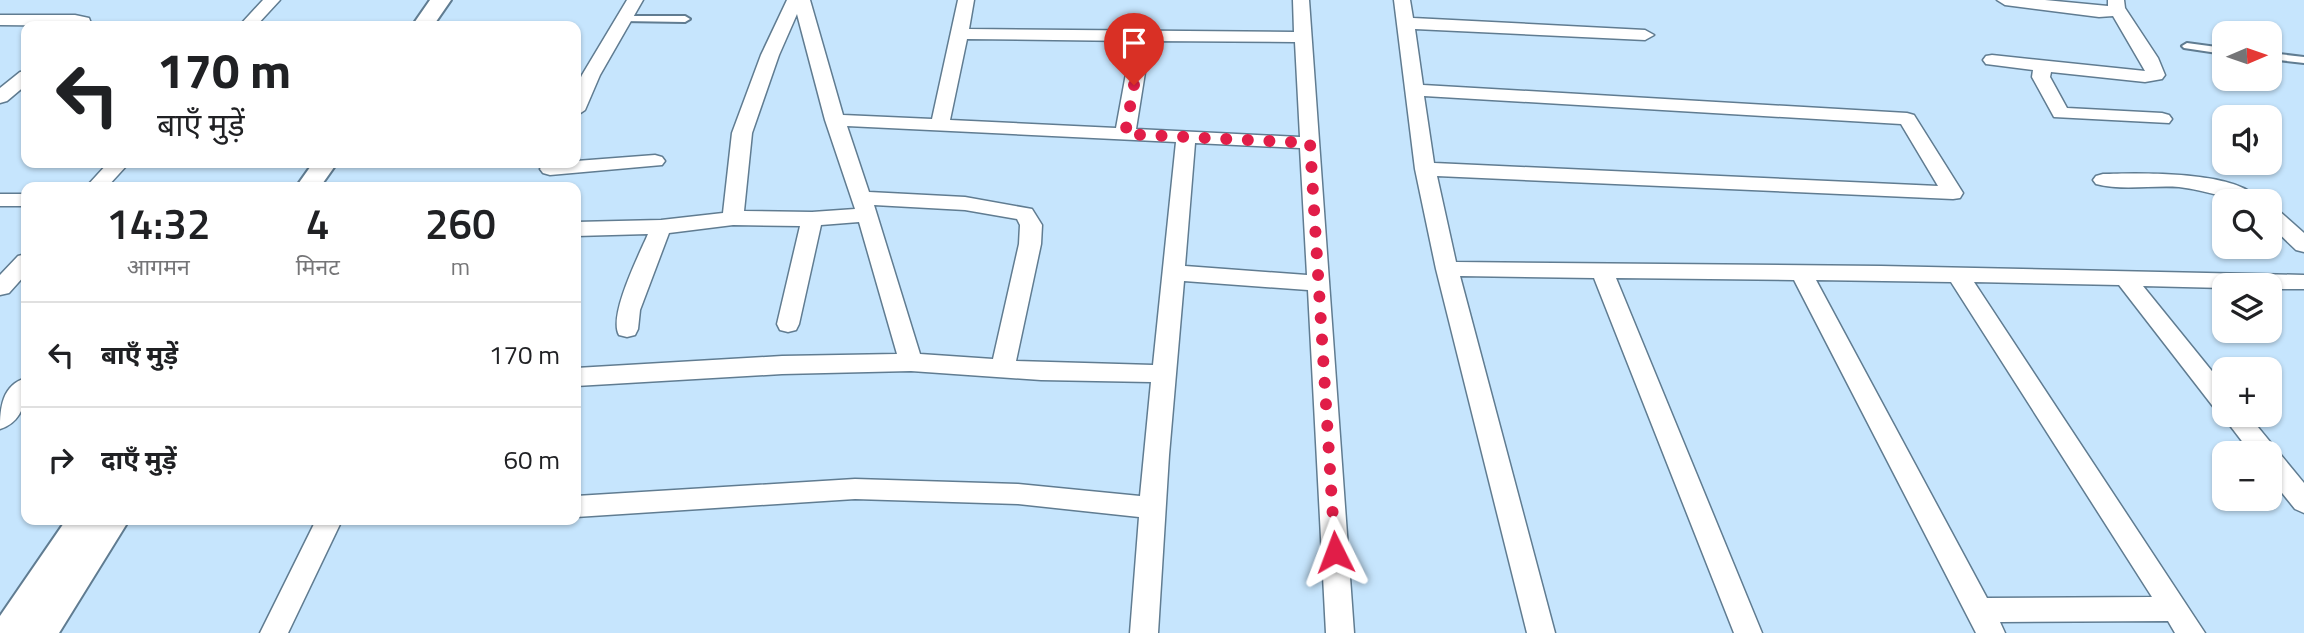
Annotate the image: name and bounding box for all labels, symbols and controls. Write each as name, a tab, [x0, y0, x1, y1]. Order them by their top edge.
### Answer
pin	[1104, 13, 1164, 85]
north arrow	[2212, 21, 2282, 91]
map controls	[2212, 21, 2282, 511]
icon: arrive	[1115, 24, 1153, 62]
text: 170 m	[157, 32, 291, 107]
icon: left	[42, 49, 133, 140]
text: बाएँ मुड़ें	[157, 100, 245, 148]
button: sound	[2212, 105, 2282, 175]
button: search	[2212, 189, 2282, 259]
text: 14:32	[106, 191, 210, 255]
text: 4	[306, 191, 330, 255]
text: 260	[425, 191, 496, 255]
text: आगमन	[127, 249, 190, 284]
text: मिनट	[296, 249, 340, 284]
text: m	[451, 249, 470, 284]
button: layers	[2212, 273, 2282, 343]
text: बाएँ मुड़ें	[101, 335, 178, 374]
text: 170 m	[489, 335, 560, 374]
icon: left	[42, 336, 80, 374]
button: +	[2212, 357, 2282, 427]
text: दाएँ मुड़ें	[101, 440, 177, 479]
text: 60 m	[503, 440, 560, 479]
icon: right	[42, 441, 80, 479]
button: −	[2212, 441, 2282, 511]
position arrow	[1298, 515, 1372, 589]

